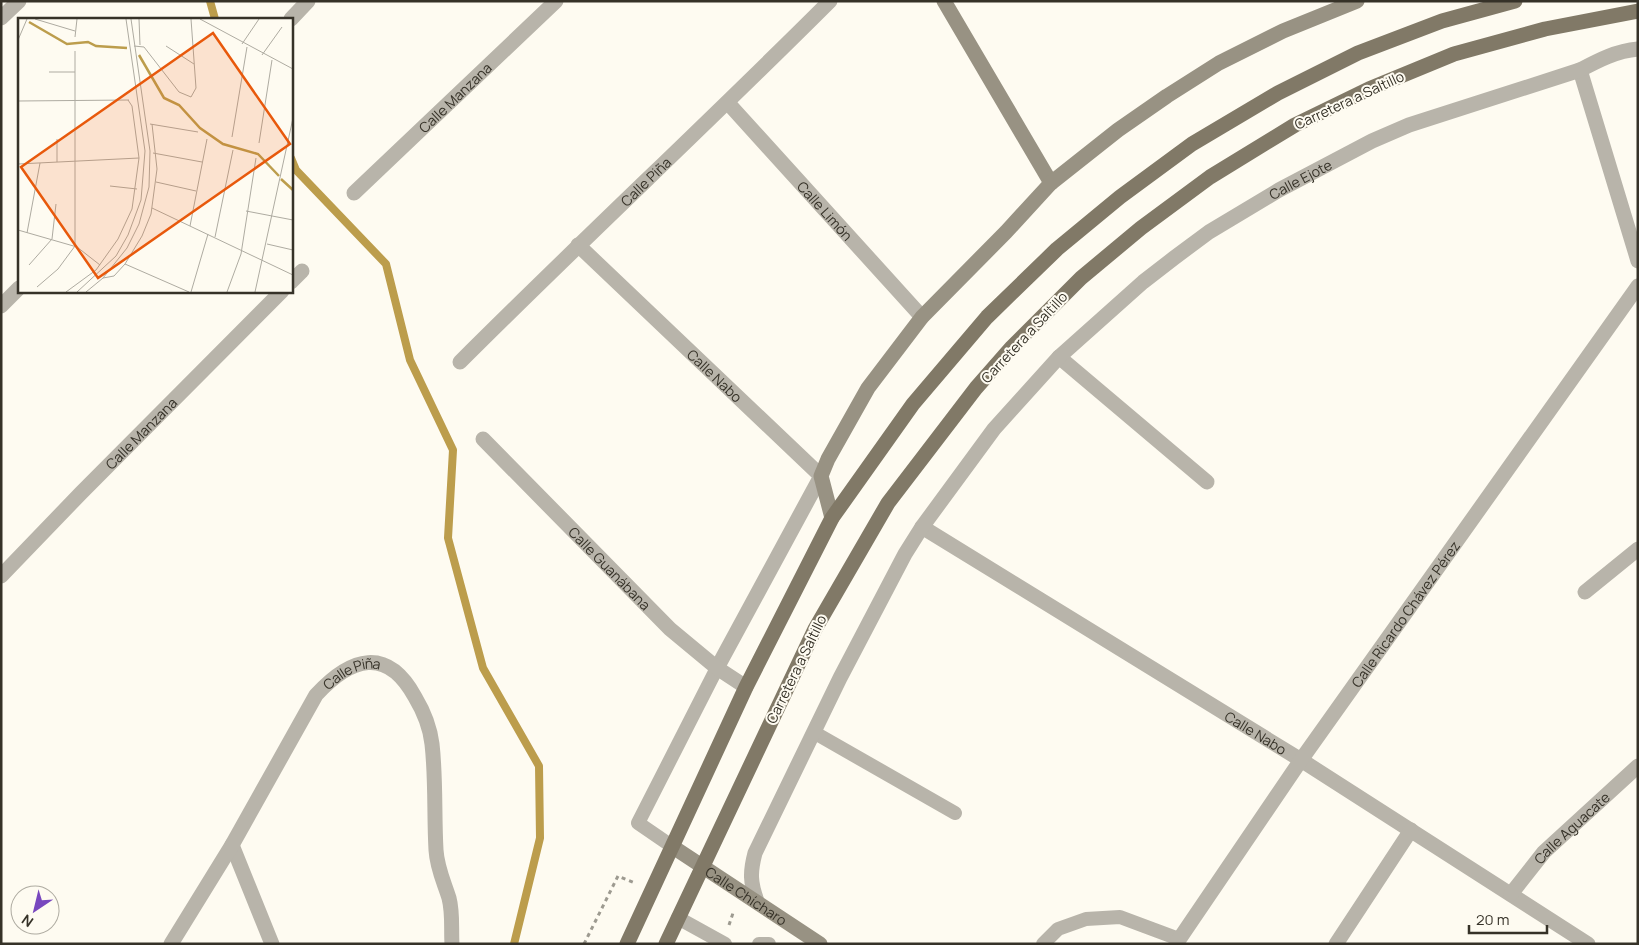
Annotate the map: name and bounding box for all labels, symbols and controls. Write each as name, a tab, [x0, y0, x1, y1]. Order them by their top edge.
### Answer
inset map	[18, 18, 292, 292]
street label: Calle Manzana	[414, 58, 495, 137]
street label: Carretera a Saltillo	[1291, 66, 1407, 134]
street label: Calle Piña	[616, 152, 675, 210]
street label: Calle Ejote	[1265, 154, 1335, 204]
street label: Calle Limón	[793, 177, 857, 244]
street label: Carretera a Saltillo	[977, 287, 1071, 387]
street label: Calle Nabo	[683, 344, 747, 406]
street label: Calle Manzana	[101, 393, 181, 473]
street label: Calle Guanábana	[565, 522, 655, 614]
street label: Calle Ricardo Chávez Pérez	[1346, 537, 1464, 691]
street label: Carretera a Saltillo	[761, 611, 831, 727]
street label: Calle Piña	[318, 653, 382, 693]
street label: Calle Nabo	[1221, 706, 1290, 759]
street label: Calle Aguacate	[1529, 787, 1613, 867]
street label: Calle Chícharo	[702, 862, 791, 929]
north arrow	[10, 885, 60, 935]
scale bar	[1469, 902, 1546, 934]
text: 20 m	[1476, 909, 1509, 930]
text: N	[18, 910, 37, 932]

